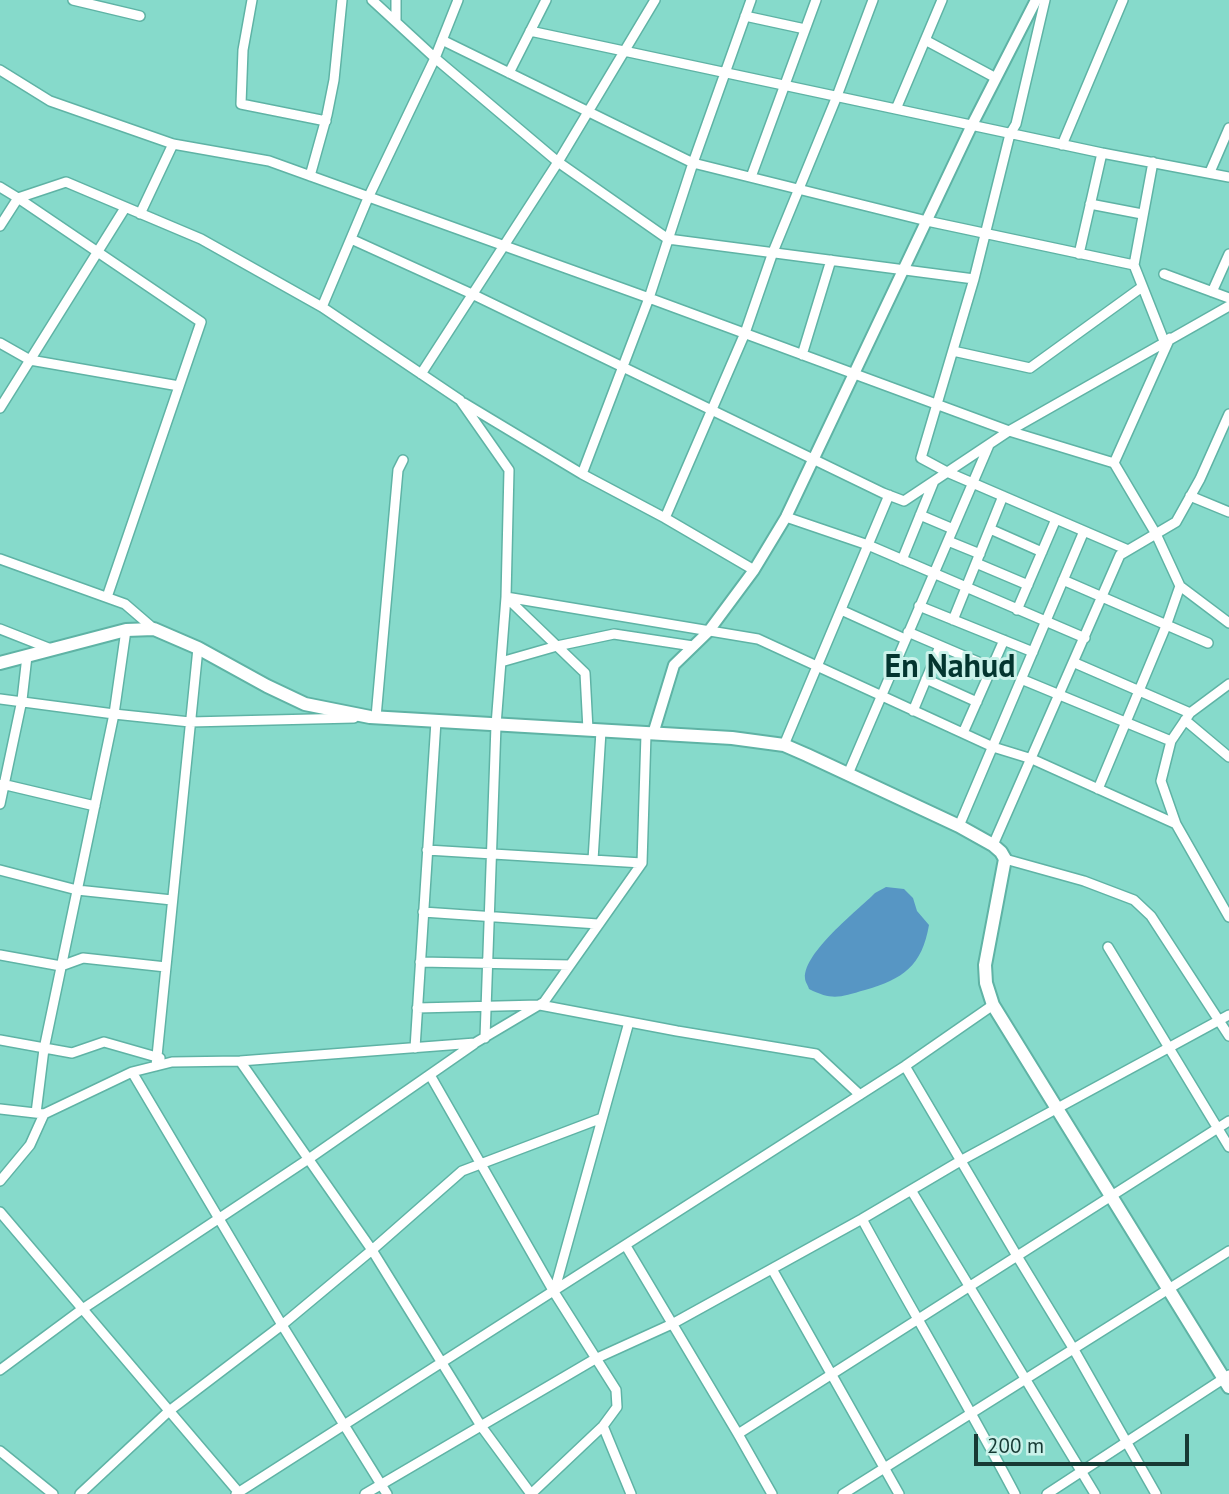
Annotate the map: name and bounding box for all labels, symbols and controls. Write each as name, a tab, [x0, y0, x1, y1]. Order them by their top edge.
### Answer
district label: En Nahud	[884, 649, 1016, 687]
scale bar	[977, 1420, 1192, 1464]
text: 200 m	[987, 1432, 1044, 1459]

